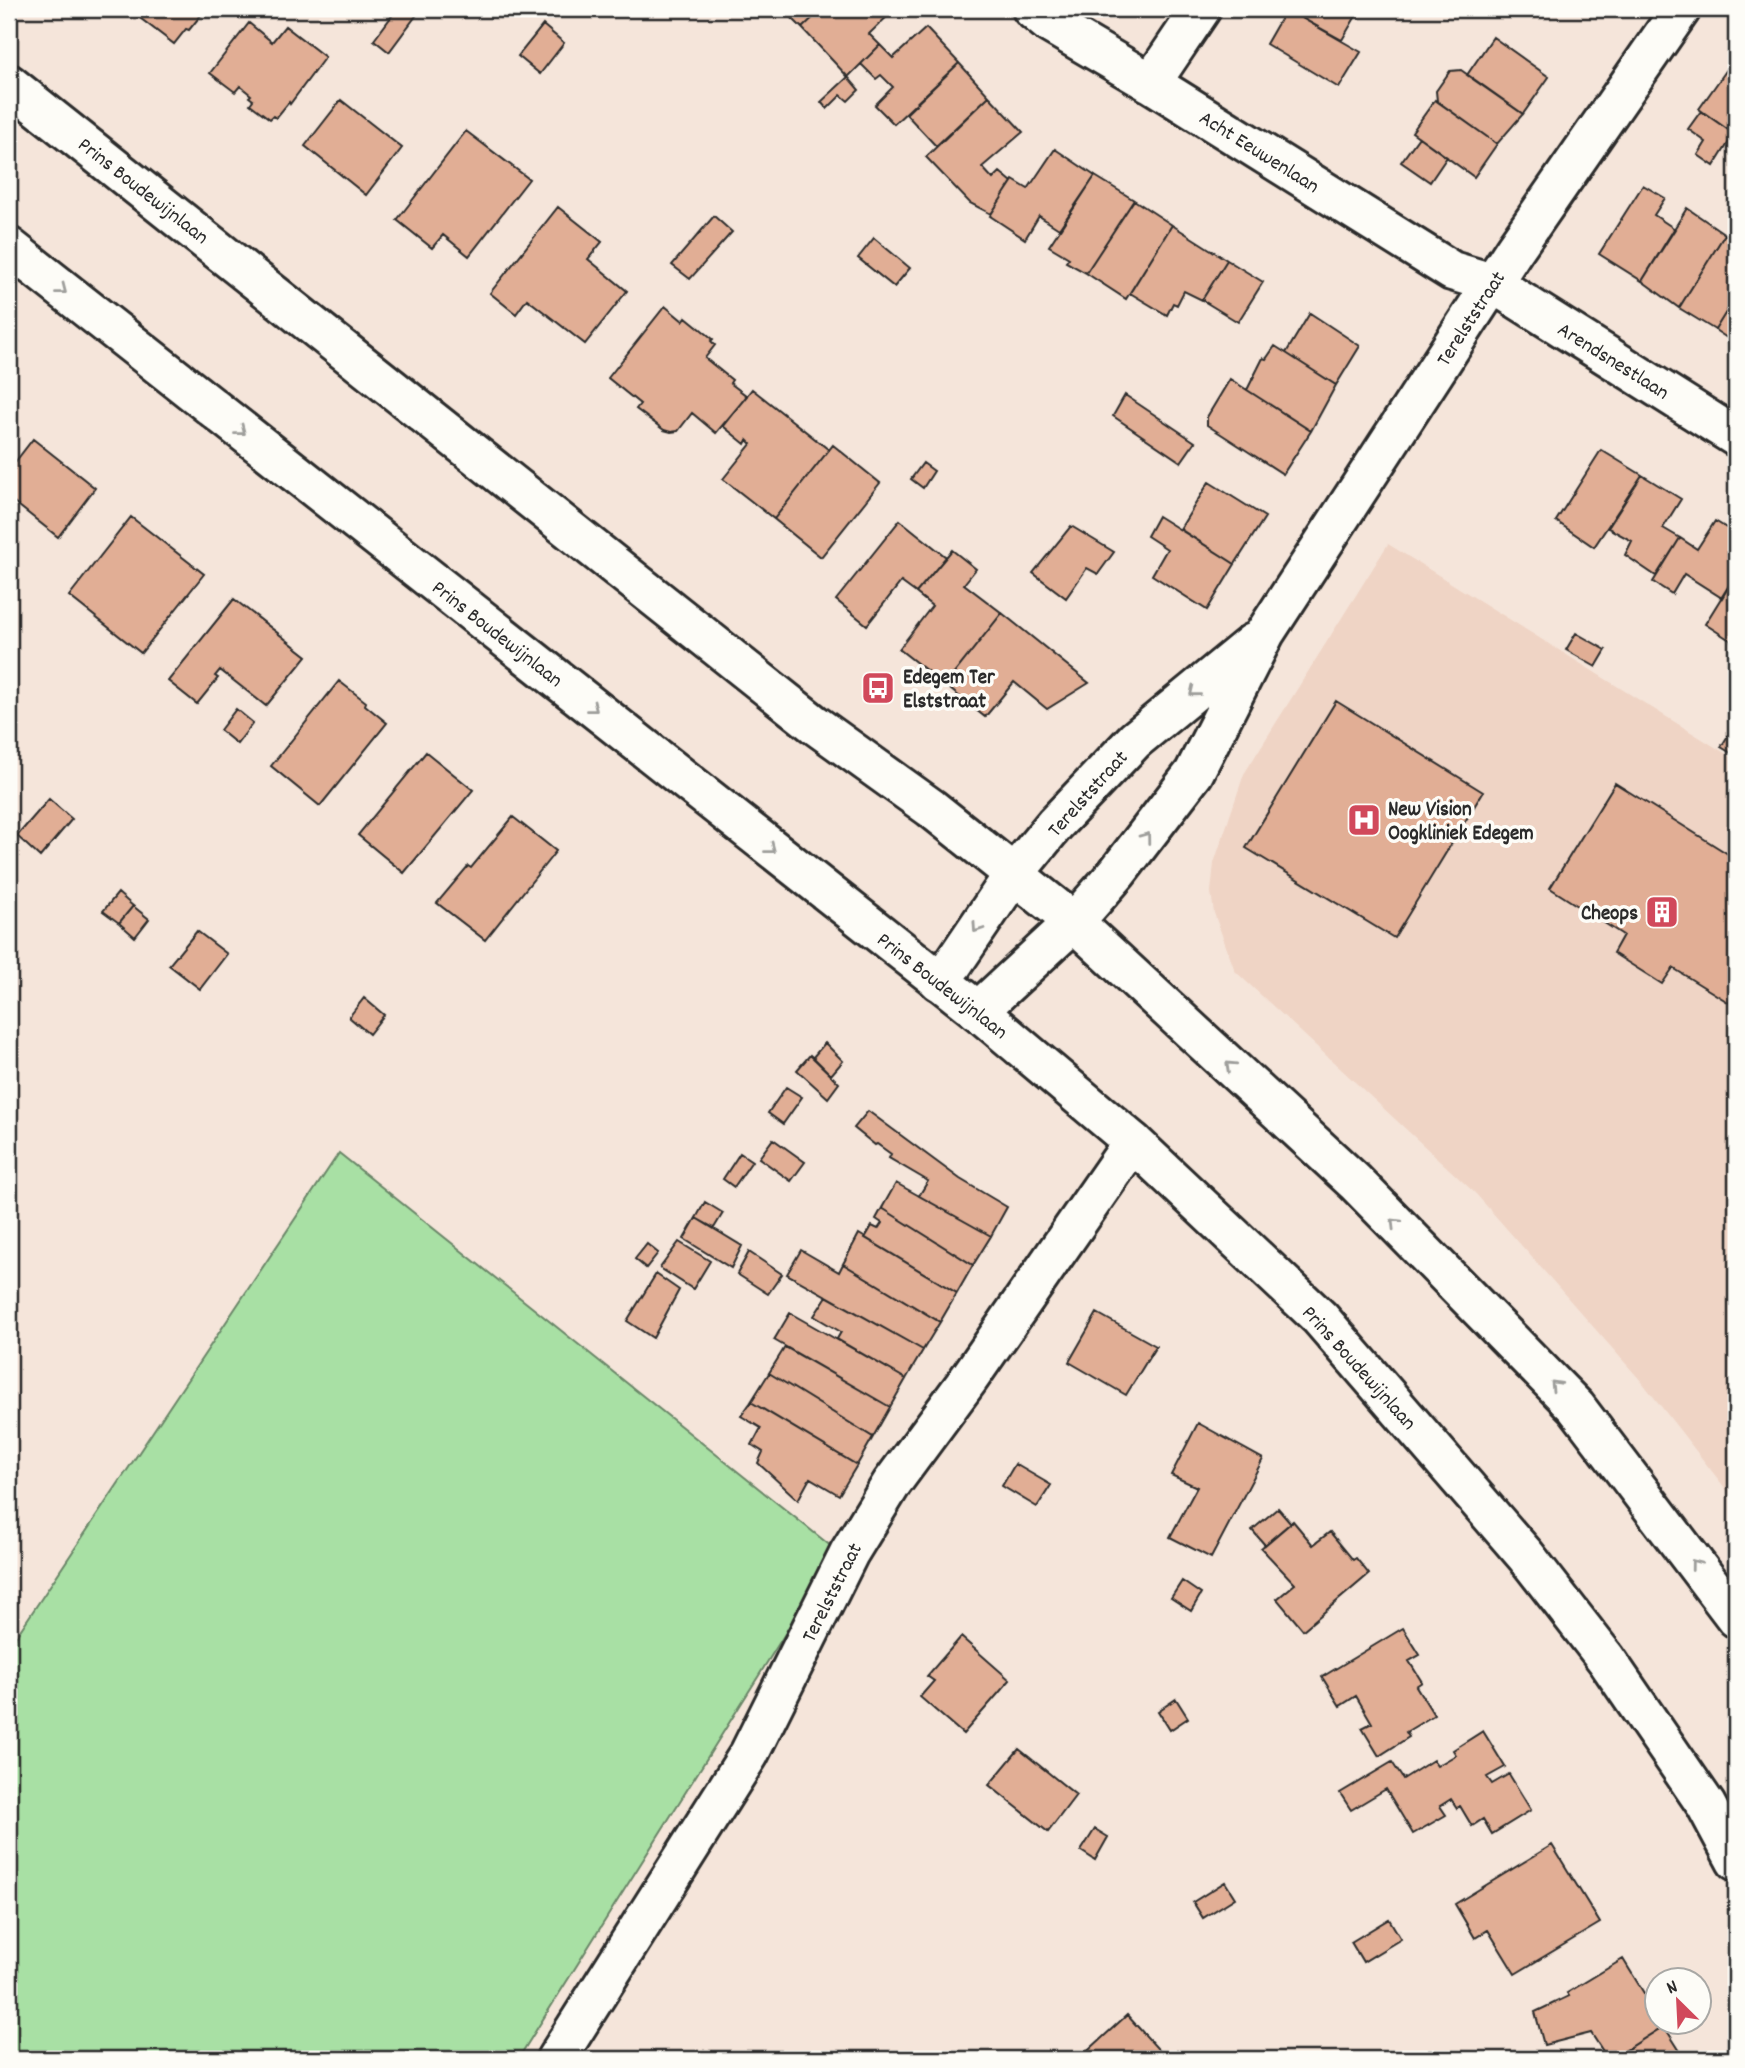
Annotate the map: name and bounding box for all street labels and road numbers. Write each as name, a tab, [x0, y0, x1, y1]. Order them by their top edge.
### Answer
street label: Acht Eeuwenlaan	[1192, 105, 1324, 203]
street label: Prins Boudewijnlaan	[70, 132, 214, 253]
street label: Terelststraat	[1430, 266, 1515, 373]
street label: Arendsnestlaan	[1551, 316, 1674, 409]
street label: Prins Boudewijnlaan	[424, 575, 568, 696]
street label: Terelststraat	[1042, 745, 1137, 845]
street label: Prins Boudewijnlaan	[869, 927, 1013, 1048]
street label: Prins Boudewijnlaan	[1293, 1300, 1422, 1438]
street label: Terelststraat	[796, 1538, 872, 1648]

